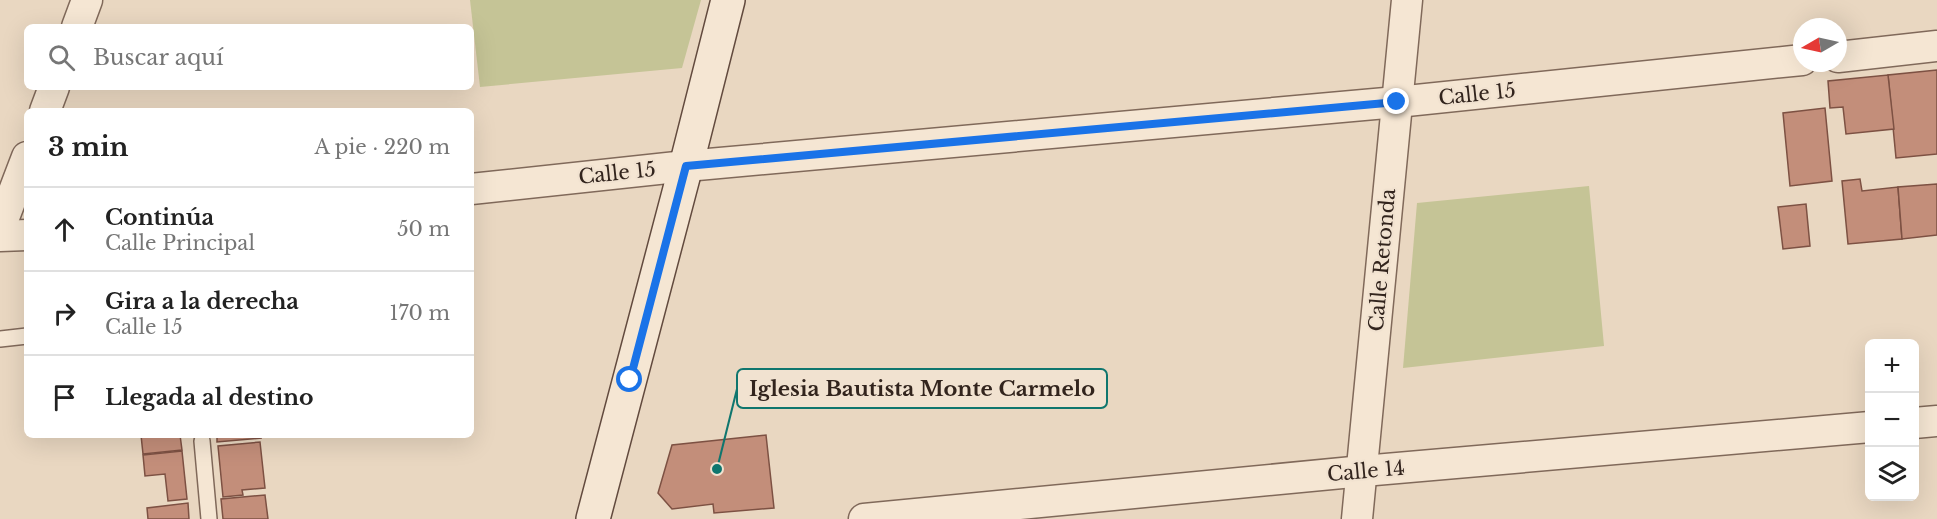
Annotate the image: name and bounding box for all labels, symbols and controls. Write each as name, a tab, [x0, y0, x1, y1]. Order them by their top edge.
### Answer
north arrow	[1793, 18, 1847, 72]
search box	[24, 24, 474, 90]
icon: search	[45, 41, 78, 74]
text: Buscar aquí	[93, 44, 224, 71]
street label: Calle 15	[1437, 78, 1517, 110]
route end	[1383, 88, 1409, 114]
text: 3 min	[48, 131, 129, 163]
text: A pie · 220 m	[314, 135, 450, 159]
street label: Calle 15	[577, 157, 657, 189]
street label: Calle Retonda	[1364, 187, 1400, 332]
text: Continúa	[105, 204, 214, 231]
icon: ahead	[48, 213, 81, 246]
text: 50 m	[397, 217, 450, 241]
text: Calle Principal	[105, 231, 255, 255]
text: Gira a la derecha	[105, 288, 299, 315]
icon: right	[48, 297, 81, 330]
text: 170 m	[390, 301, 450, 325]
text: Calle 15	[105, 315, 183, 339]
map controls	[1865, 339, 1919, 501]
button: +	[1865, 339, 1919, 393]
route start	[616, 366, 642, 392]
callout: Iglesia Bautista Monte Carmelo	[737, 369, 1107, 408]
text: Iglesia Bautista Monte Carmelo	[749, 376, 1095, 402]
icon: arrive	[48, 381, 81, 414]
text: Llegada al destino	[105, 384, 314, 411]
button: −	[1865, 393, 1919, 447]
button: layers	[1865, 447, 1919, 501]
street label: Calle 14	[1326, 456, 1406, 486]

